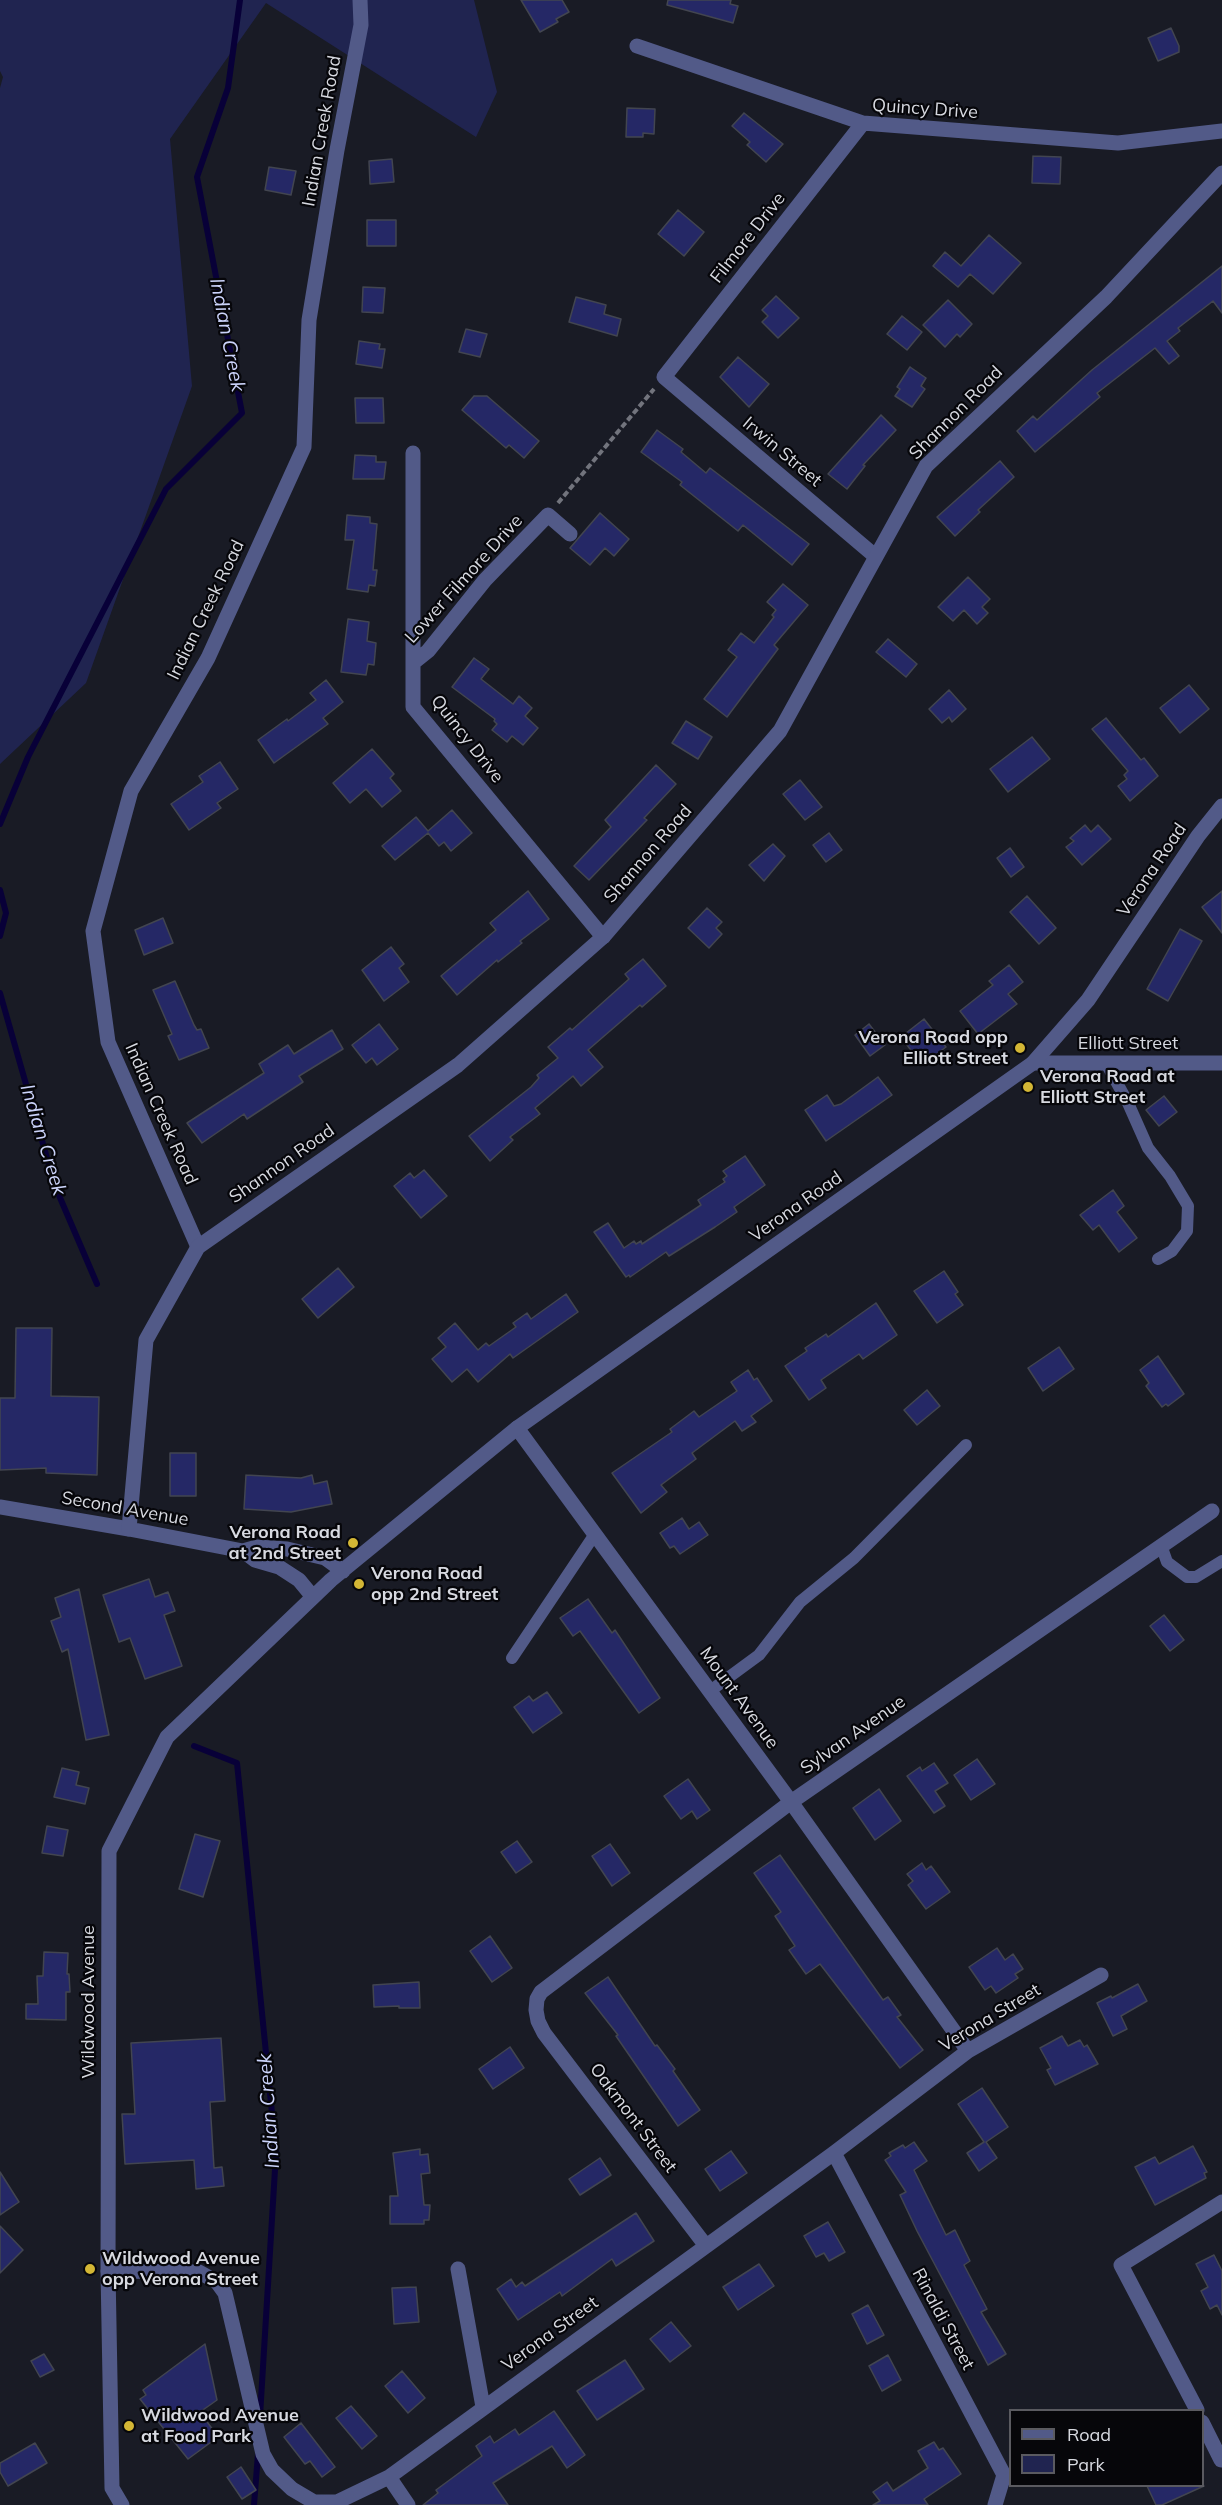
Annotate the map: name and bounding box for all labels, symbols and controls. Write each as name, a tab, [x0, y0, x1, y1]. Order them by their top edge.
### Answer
street label: Indian Creek Road	[298, 54, 346, 208]
street label: Quincy Drive	[871, 95, 979, 123]
street label: Filmore Drive	[706, 188, 790, 288]
water label: Indian Creek	[204, 276, 250, 394]
street label: Shannon Road	[905, 362, 1007, 464]
street label: Irwin Street	[738, 413, 826, 491]
street label: Lower Filmore Drive	[401, 510, 527, 648]
street label: Indian Creek Road	[163, 537, 249, 683]
street label: Quincy Drive	[426, 691, 508, 787]
street label: Shannon Road	[599, 800, 697, 908]
street label: Verona Road	[1113, 819, 1191, 921]
place label: Verona Road opp Elliott Street	[858, 1027, 1008, 1070]
street label: Elliott Street	[1078, 1033, 1178, 1055]
street label: Indian Creek Road	[120, 1040, 202, 1188]
marker: Verona Road opp Elliott Street	[1013, 1041, 1027, 1055]
place label: Verona Road at Elliott Street	[1040, 1066, 1175, 1108]
marker: Verona Road at Elliott Street	[1021, 1080, 1035, 1094]
water label: Indian Creek	[15, 1081, 71, 1199]
street label: Shannon Road	[225, 1120, 339, 1208]
street label: Verona Road	[746, 1167, 846, 1247]
street label: Second Avenue	[60, 1487, 190, 1531]
place label: Verona Road at 2nd Street	[229, 1522, 341, 1564]
marker: Verona Road at 2nd Street	[346, 1536, 360, 1550]
place label: Verona Road opp 2nd Street	[371, 1563, 498, 1606]
marker: Verona Road opp 2nd Street	[352, 1577, 366, 1591]
street label: Mount Avenue	[695, 1643, 783, 1753]
street label: Sylvan Avenue	[796, 1691, 910, 1779]
street label: Wildwood Avenue	[78, 1925, 100, 2079]
street label: Verona Street	[936, 1979, 1044, 2057]
water label: Indian Creek	[253, 2053, 285, 2169]
street label: Oakmont Street	[585, 2059, 681, 2177]
place label: Wildwood Avenue opp Verona Street	[102, 2248, 260, 2290]
marker: Wildwood Avenue opp Verona Street	[83, 2262, 97, 2276]
street label: Rinaldi Street	[907, 2265, 979, 2373]
street label: Verona Street	[498, 2292, 602, 2376]
place label: Wildwood Avenue at Food Park	[141, 2405, 299, 2448]
legend	[1009, 2409, 1204, 2487]
marker: Wildwood Avenue at Food Park	[122, 2419, 136, 2433]
text: Road	[1067, 2423, 1111, 2446]
text: Park	[1067, 2453, 1105, 2476]

